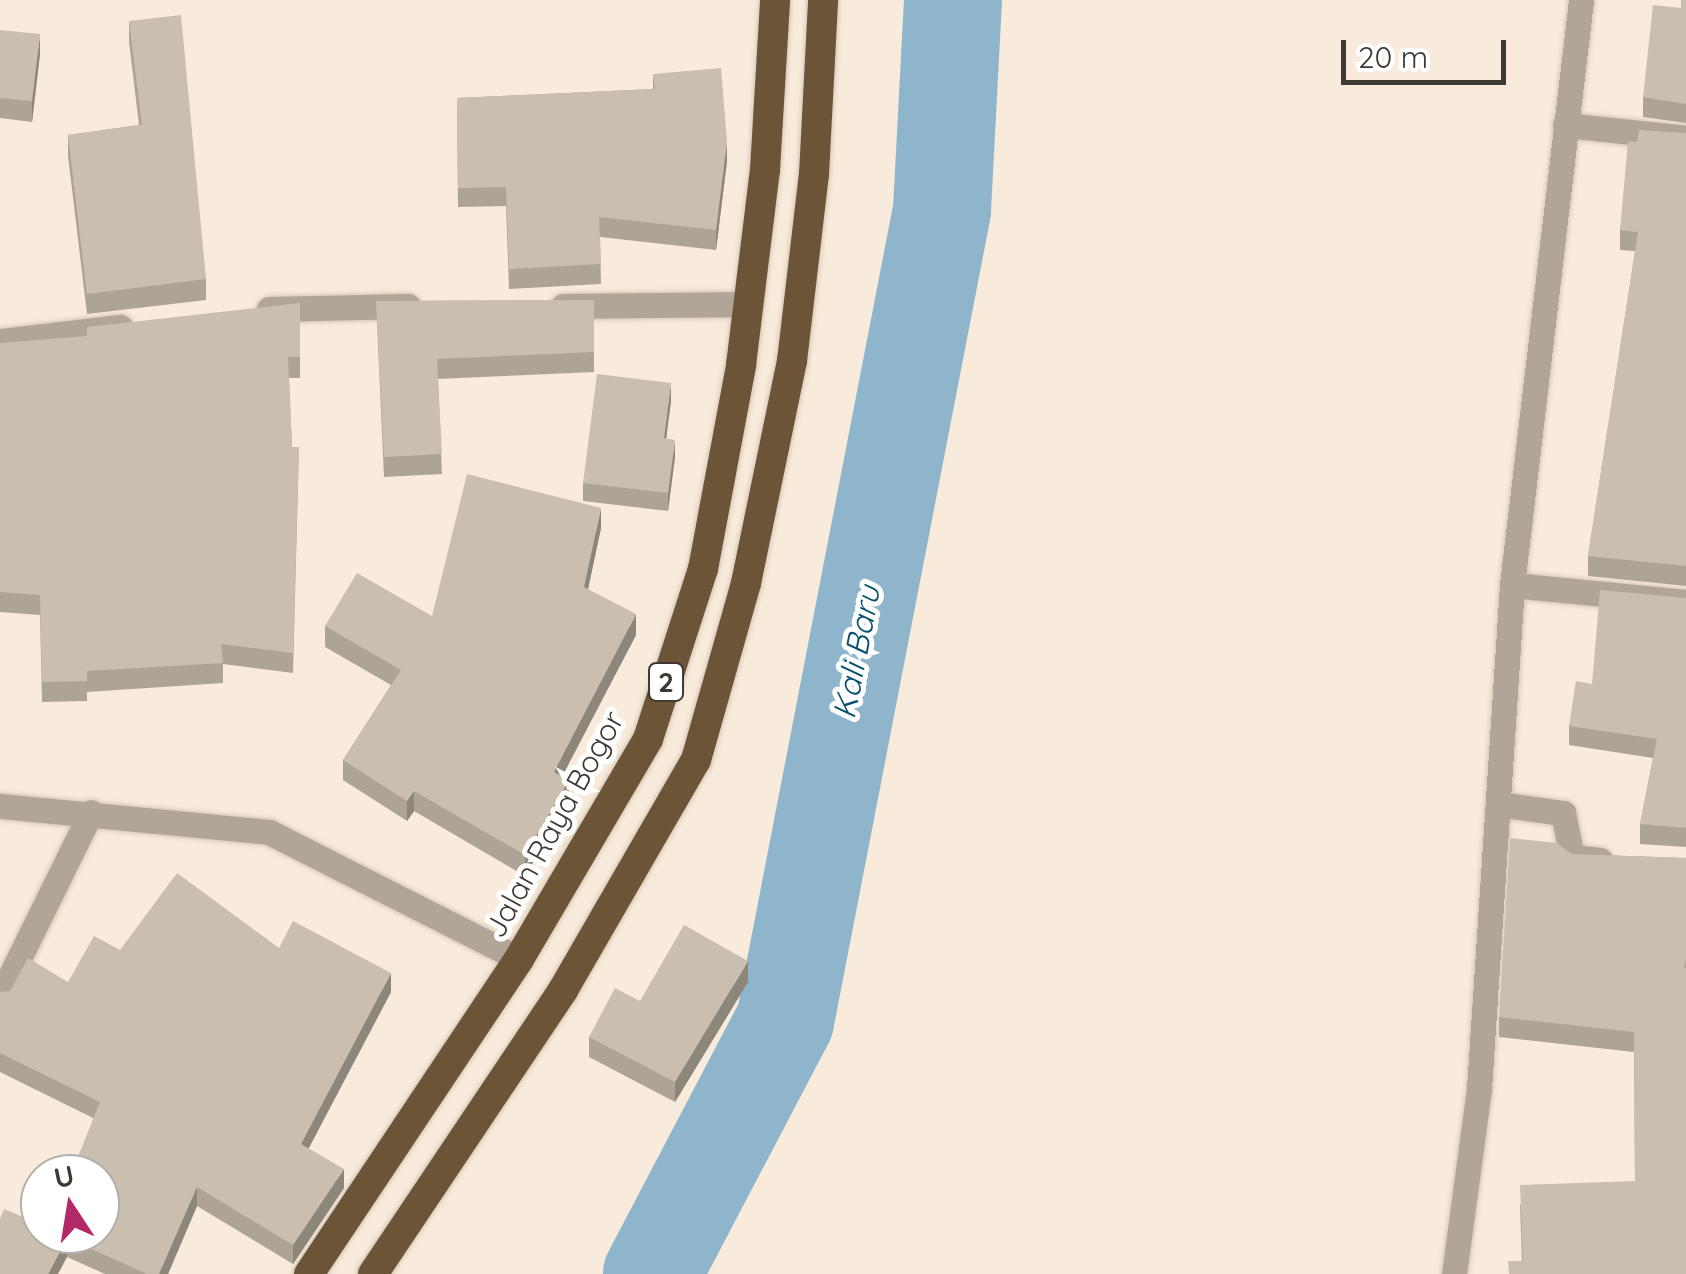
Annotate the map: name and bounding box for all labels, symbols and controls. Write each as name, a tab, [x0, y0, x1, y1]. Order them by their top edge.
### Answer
scale bar	[1346, 20, 1511, 82]
text: 20 m	[1358, 38, 1428, 76]
water label: Kali Baru	[824, 582, 888, 722]
road number: 2	[646, 659, 686, 705]
street label: Jalan Raya Bogor	[477, 705, 631, 943]
north arrow	[20, 1154, 120, 1254]
text: U	[51, 1157, 77, 1195]

